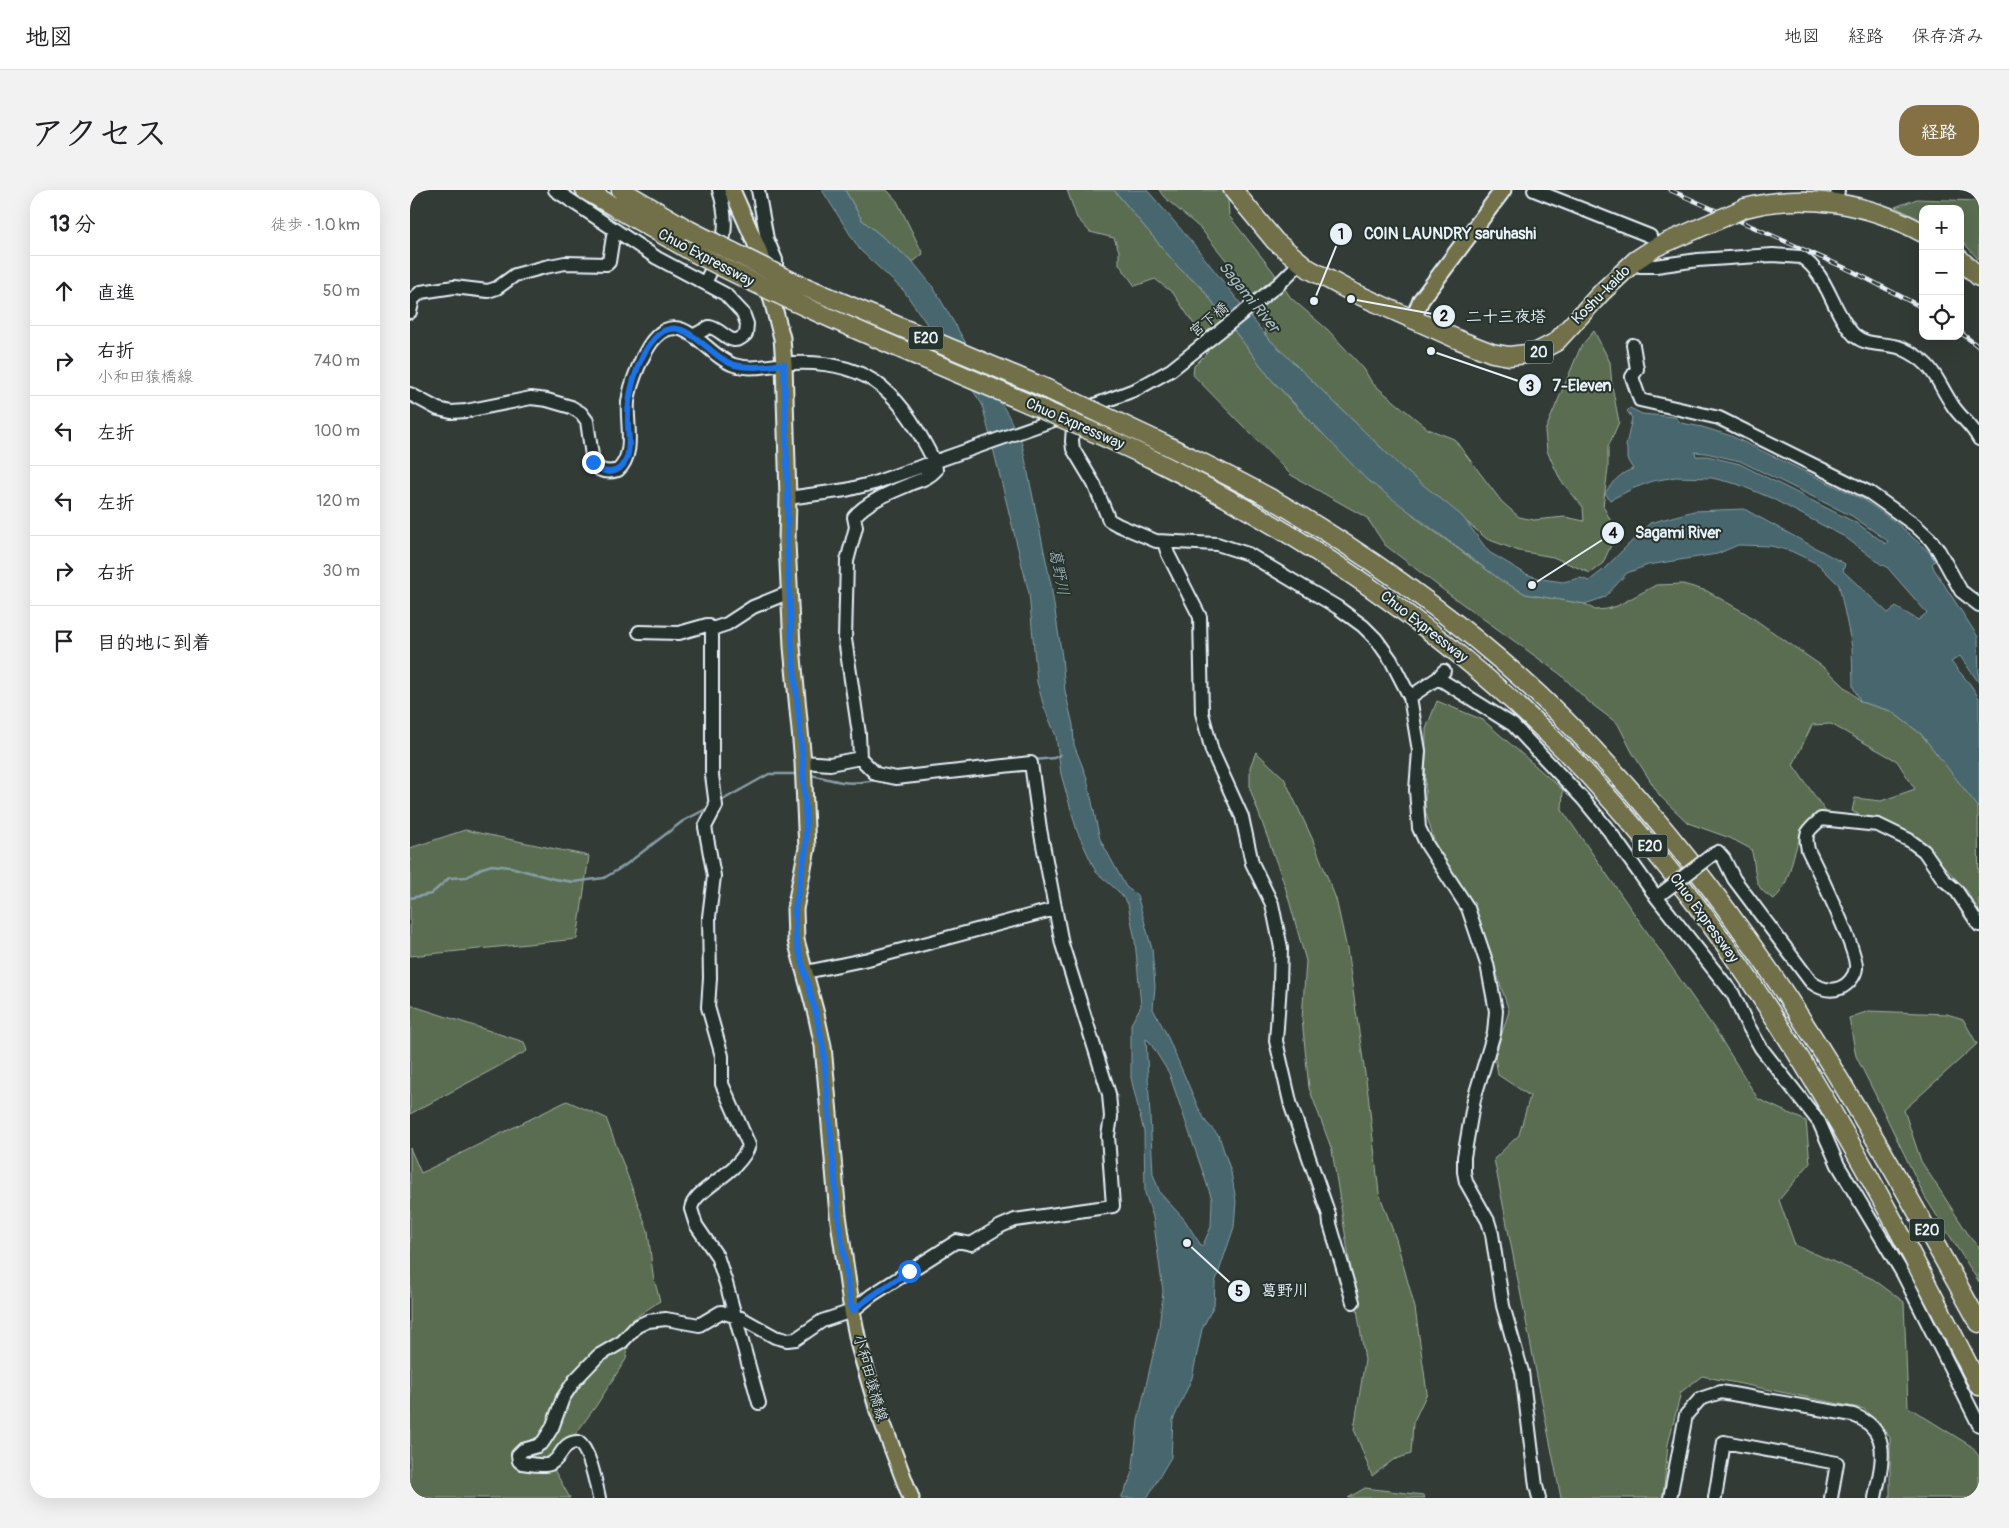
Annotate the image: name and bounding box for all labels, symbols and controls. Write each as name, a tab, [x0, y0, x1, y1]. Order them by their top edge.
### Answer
text: 地図	[25, 23, 73, 52]
text: 地図	[1784, 25, 1820, 48]
text: 経路	[1848, 25, 1884, 48]
text: 保存済み	[1912, 25, 1984, 48]
button: 経路	[1899, 105, 1979, 156]
text: アクセス	[30, 112, 168, 156]
map controls	[1919, 205, 1964, 340]
button: +	[1919, 205, 1964, 250]
text: 13 分	[50, 211, 96, 238]
text: 徒歩 · 1.0 km	[271, 215, 360, 235]
callout: COIN LAUNDRY saruhashi	[1329, 218, 1546, 249]
text: COIN LAUNDRY saruhashi	[1364, 224, 1536, 244]
street label: Chuo Expressway	[655, 225, 758, 292]
text: 1	[1338, 225, 1344, 244]
button: −	[1919, 250, 1964, 295]
water label: Sagami River	[1214, 257, 1285, 339]
street label: Koshu-kaido	[1567, 261, 1635, 329]
icon: ahead	[50, 277, 78, 305]
text: 直進	[97, 281, 135, 305]
text: 50 m	[323, 281, 360, 301]
button: locate	[1919, 295, 1964, 340]
street label: 宮下橋	[1186, 298, 1232, 342]
callout: 二十三夜塔	[1431, 301, 1556, 332]
text: 2	[1440, 307, 1448, 326]
text: 二十三夜塔	[1466, 307, 1546, 327]
road number: E20	[908, 326, 944, 350]
text: 右折	[97, 339, 135, 363]
road number: 20	[1525, 340, 1553, 363]
icon: right	[50, 347, 78, 375]
text: 740 m	[314, 351, 360, 371]
text: 小和田猿橋線	[97, 367, 193, 387]
callout: 7-Eleven	[1517, 370, 1621, 401]
text: 7-Eleven	[1552, 376, 1612, 396]
text: 3	[1526, 377, 1534, 396]
street label: Chuo Expressway	[1023, 394, 1128, 455]
icon: left	[50, 417, 78, 445]
text: 左折	[97, 421, 135, 445]
text: 100 m	[314, 421, 360, 441]
route end	[582, 451, 605, 474]
icon: left	[50, 487, 78, 515]
text: 左折	[97, 491, 135, 515]
text: 120 m	[316, 491, 360, 511]
callout: Sagami River	[1600, 517, 1731, 548]
text: Sagami River	[1635, 523, 1721, 543]
text: 4	[1609, 524, 1618, 543]
water label: 葛野川	[1045, 547, 1073, 597]
icon: right	[50, 557, 78, 585]
text: 右折	[97, 561, 135, 585]
text: 30 m	[322, 561, 360, 581]
street label: Chuo Expressway	[1376, 587, 1472, 668]
icon: arrive	[50, 627, 78, 655]
text: 目的地に到着	[97, 631, 211, 655]
road number: E20	[1632, 834, 1668, 858]
street label: Chuo Expressway	[1665, 869, 1743, 967]
road number: E20	[1910, 1218, 1944, 1242]
route start	[898, 1260, 921, 1283]
callout: 葛野川	[1226, 1275, 1319, 1306]
text: 葛野川	[1261, 1281, 1309, 1301]
text: 5	[1235, 1282, 1243, 1301]
street label: 小和田猿橋線	[848, 1332, 892, 1424]

